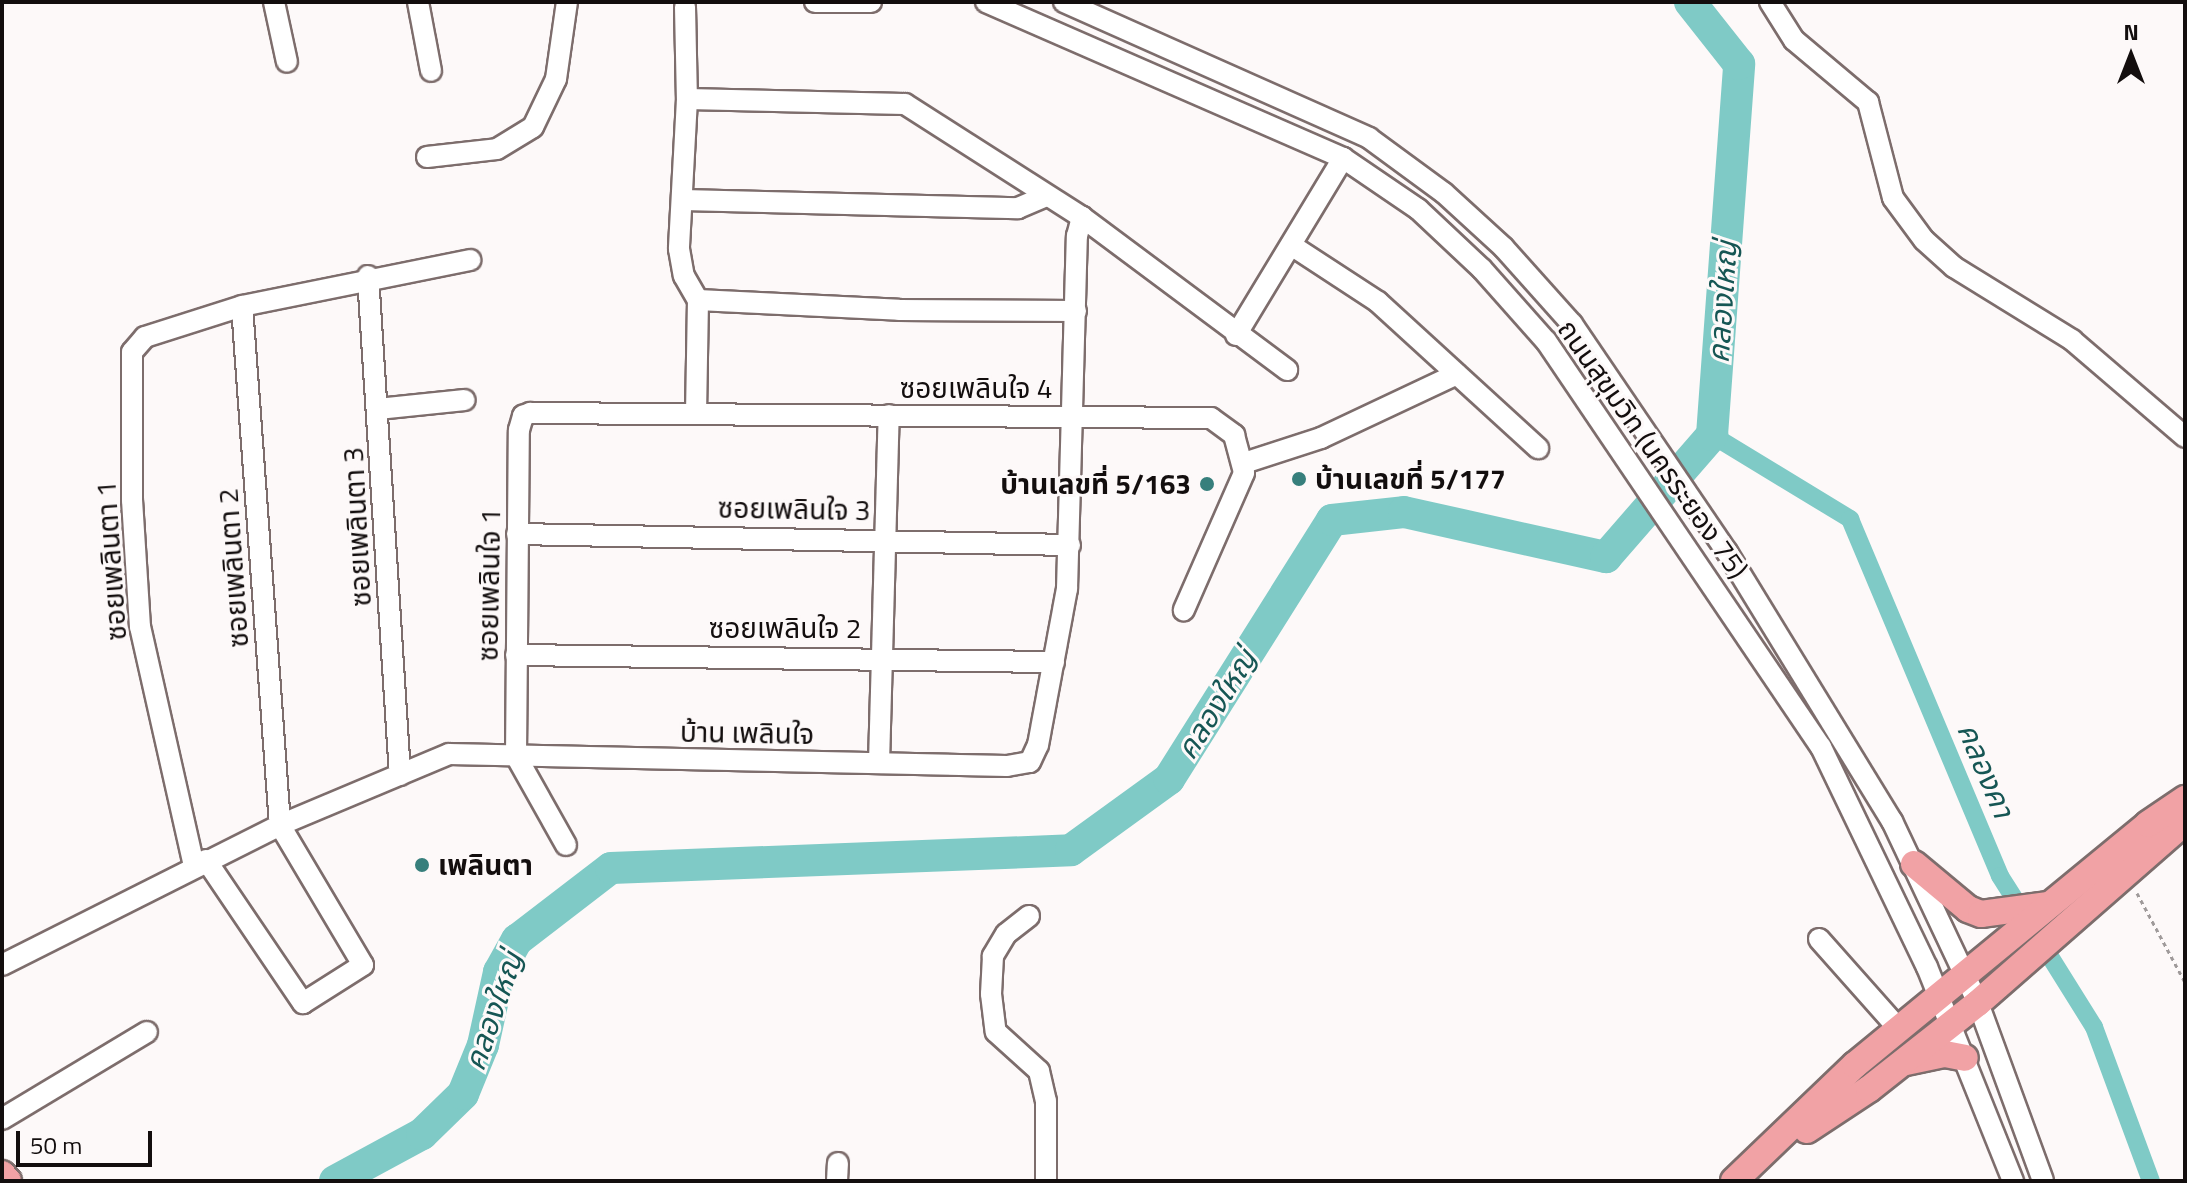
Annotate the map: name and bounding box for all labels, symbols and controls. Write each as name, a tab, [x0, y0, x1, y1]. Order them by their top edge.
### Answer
text: N	[2123, 15, 2139, 49]
north arrow	[2091, 16, 2171, 96]
water label: คลองใหญ่	[1700, 240, 1744, 364]
street label: ถนนสุขุมวิท (นครระยอง 75)	[1551, 313, 1755, 585]
street label: ซอยเพลินใจ 4	[900, 371, 1052, 405]
street label: ซอยเพลินตา 3	[336, 446, 378, 608]
place label: บ้านเลขที่ 5/177	[1315, 462, 1506, 496]
place label: บ้านเลขที่ 5/163	[1000, 467, 1191, 501]
marker: บ้านเลขที่ 5/177	[1290, 470, 1308, 488]
marker: บ้านเลขที่ 5/163	[1198, 475, 1216, 493]
street label: ซอยเพลินตา 1	[89, 480, 133, 642]
street label: ซอยเพลินตา 2	[211, 487, 255, 649]
street label: ซอยเพลินใจ 3	[717, 491, 871, 527]
street label: ซอยเพลินใจ 1	[471, 508, 507, 662]
street label: ซอยเพลินใจ 2	[709, 611, 861, 645]
water label: คลองใหญ่	[1168, 643, 1264, 765]
street label: บ้าน เพลินใจ	[680, 715, 814, 751]
water label: คลองคา	[1950, 717, 2022, 823]
place label: เพลินตา	[438, 848, 533, 882]
marker: เพลินตา	[413, 856, 431, 874]
water label: คลองใหญ่	[456, 947, 530, 1075]
scale bar	[20, 1115, 156, 1165]
text: 50 m	[30, 1127, 82, 1163]

